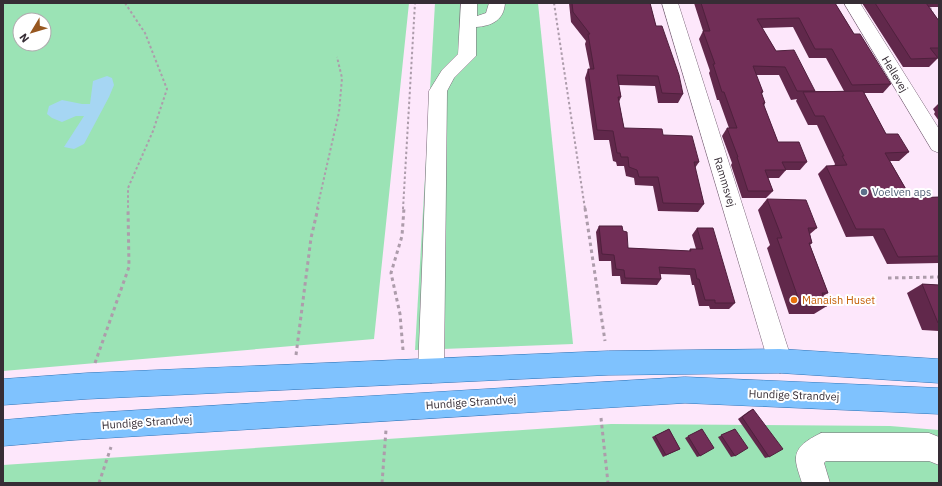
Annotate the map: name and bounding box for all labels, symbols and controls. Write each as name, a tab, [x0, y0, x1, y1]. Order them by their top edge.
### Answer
north arrow	[12, 12, 52, 52]
text: N	[16, 31, 32, 46]
street label: Hellevej	[879, 53, 911, 95]
street label: Rammsvej	[711, 155, 739, 209]
place label: Voelven aps	[872, 185, 931, 199]
marker: Voelven aps	[859, 187, 869, 197]
place label: Manaish Huset	[802, 293, 875, 307]
marker: Manaish Huset	[789, 295, 799, 305]
street label: Hundige Strandvej	[748, 386, 840, 404]
street label: Hundige Strandvej	[425, 392, 517, 412]
street label: Hundige Strandvej	[101, 412, 193, 432]

